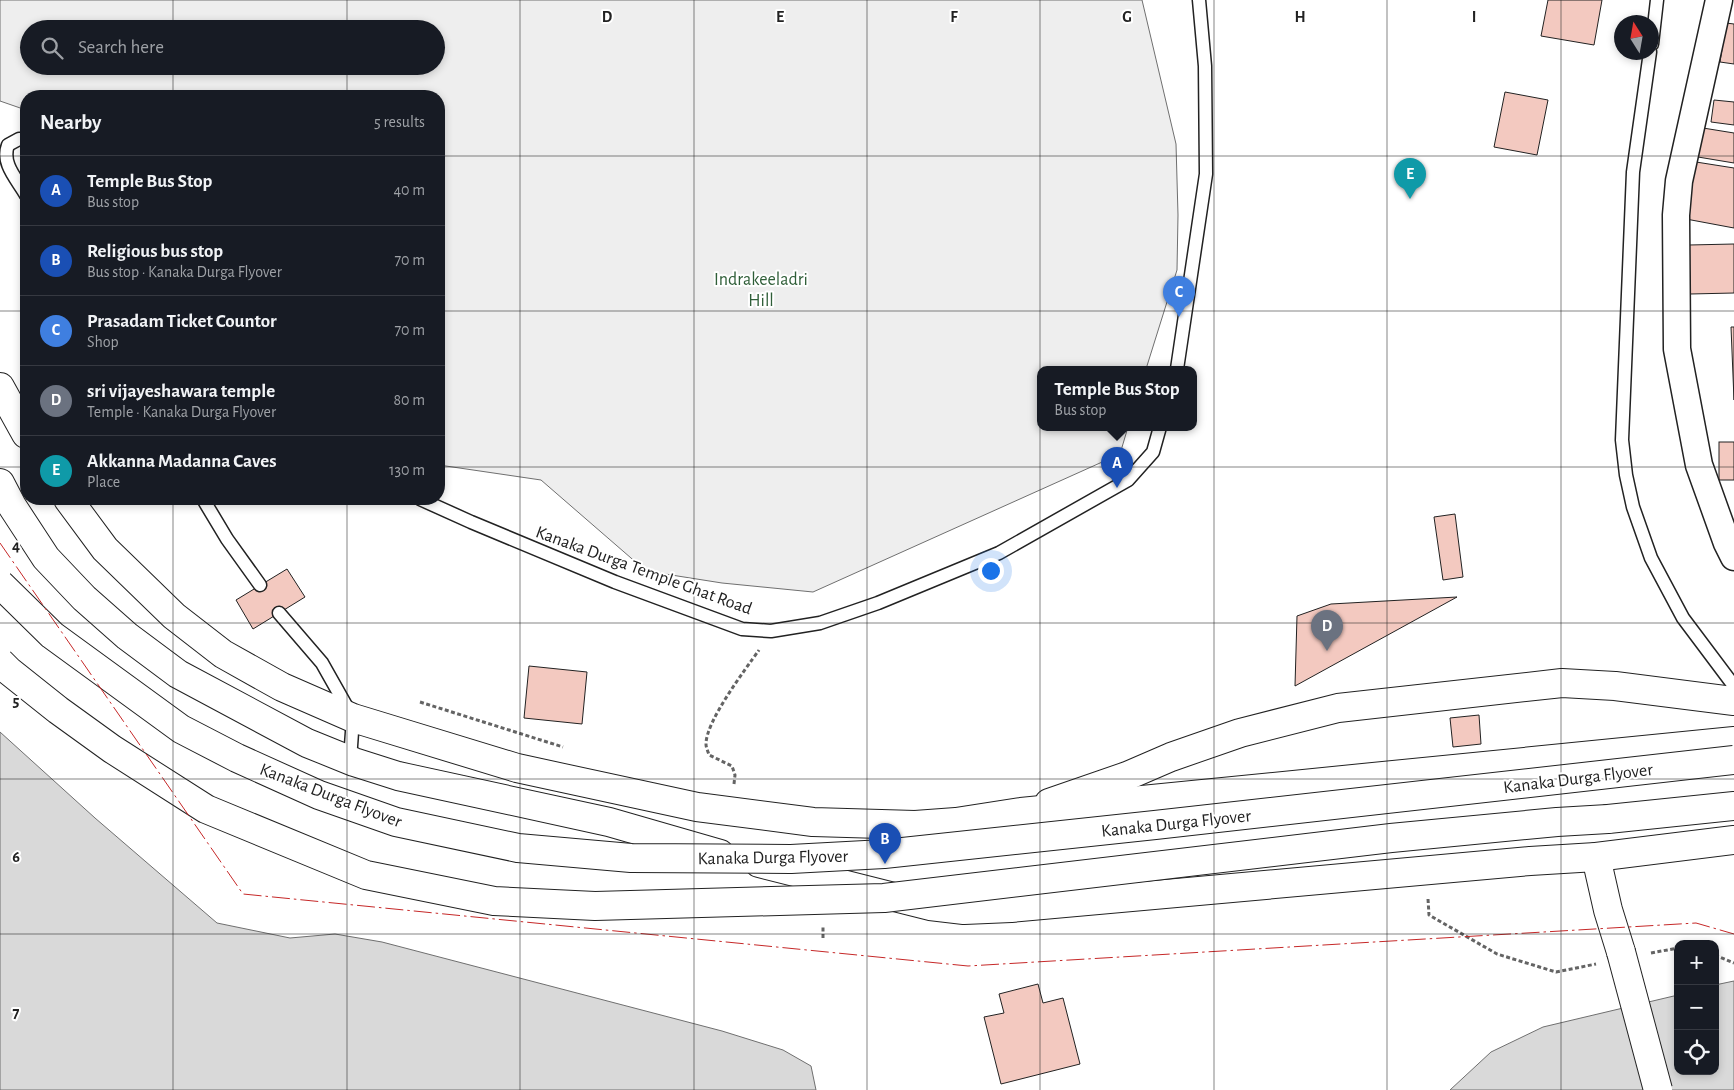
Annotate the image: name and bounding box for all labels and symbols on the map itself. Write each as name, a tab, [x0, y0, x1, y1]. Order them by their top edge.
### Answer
text: D	[602, 9, 613, 25]
text: E	[776, 9, 784, 25]
text: F	[950, 9, 958, 25]
text: G	[1122, 9, 1132, 25]
text: H	[1294, 9, 1306, 25]
text: I	[1472, 9, 1476, 25]
north arrow	[1614, 15, 1659, 60]
pin: E	[1394, 158, 1426, 199]
park label: Indrakeeladri Hill	[714, 271, 808, 310]
pin: C	[1163, 276, 1195, 317]
pin: A	[1101, 447, 1133, 488]
street label: Kanaka Durga Temple Ghat Road	[533, 523, 754, 619]
text: 4	[12, 538, 20, 554]
your location	[978, 558, 1004, 584]
pin: D	[1311, 610, 1343, 651]
text: 5	[13, 693, 20, 709]
street label: Kanaka Durga Flyover	[257, 761, 404, 831]
street label: Kanaka Durga Flyover	[1502, 761, 1654, 797]
street label: Kanaka Durga Flyover	[1100, 807, 1252, 841]
pin: B	[869, 823, 901, 864]
street label: Kanaka Durga Flyover	[698, 848, 849, 868]
text: 6	[12, 849, 20, 865]
text: 7	[13, 1005, 20, 1021]

